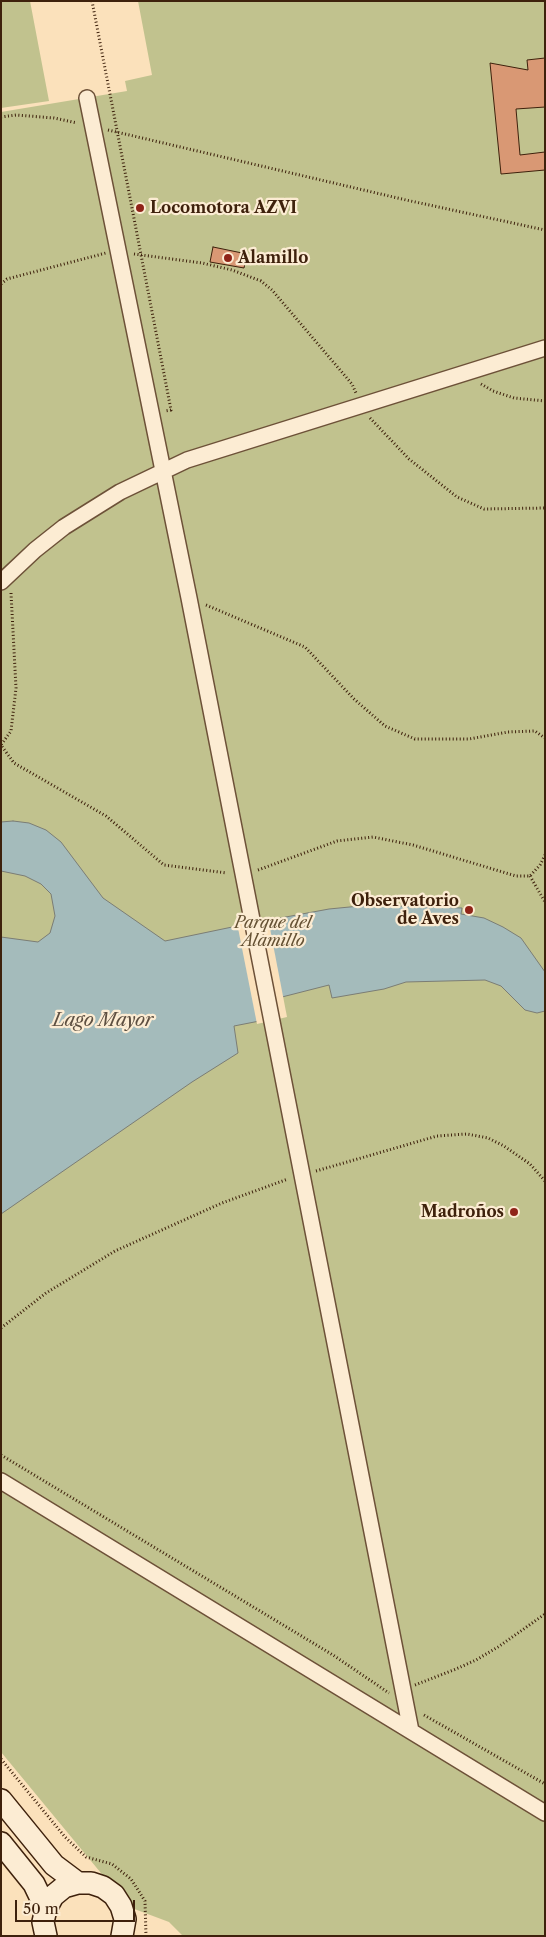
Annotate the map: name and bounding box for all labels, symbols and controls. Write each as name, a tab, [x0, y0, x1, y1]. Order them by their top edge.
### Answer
place label: Locomotora AZVI	[150, 198, 297, 218]
marker: Locomotora AZVI	[134, 202, 146, 214]
place label: Alamillo	[238, 248, 308, 268]
marker: Alamillo	[222, 252, 234, 264]
place label: Observatorio de Aves	[351, 891, 459, 929]
marker: Observatorio de Aves	[463, 904, 475, 916]
park label: Parque del Alamillo	[234, 913, 312, 951]
water label: Lago Mayor	[53, 1010, 153, 1032]
place label: Madroños	[421, 1202, 504, 1222]
marker: Madroños	[508, 1206, 520, 1218]
scale bar	[18, 1890, 138, 1922]
text: 50 m	[23, 1899, 59, 1918]

